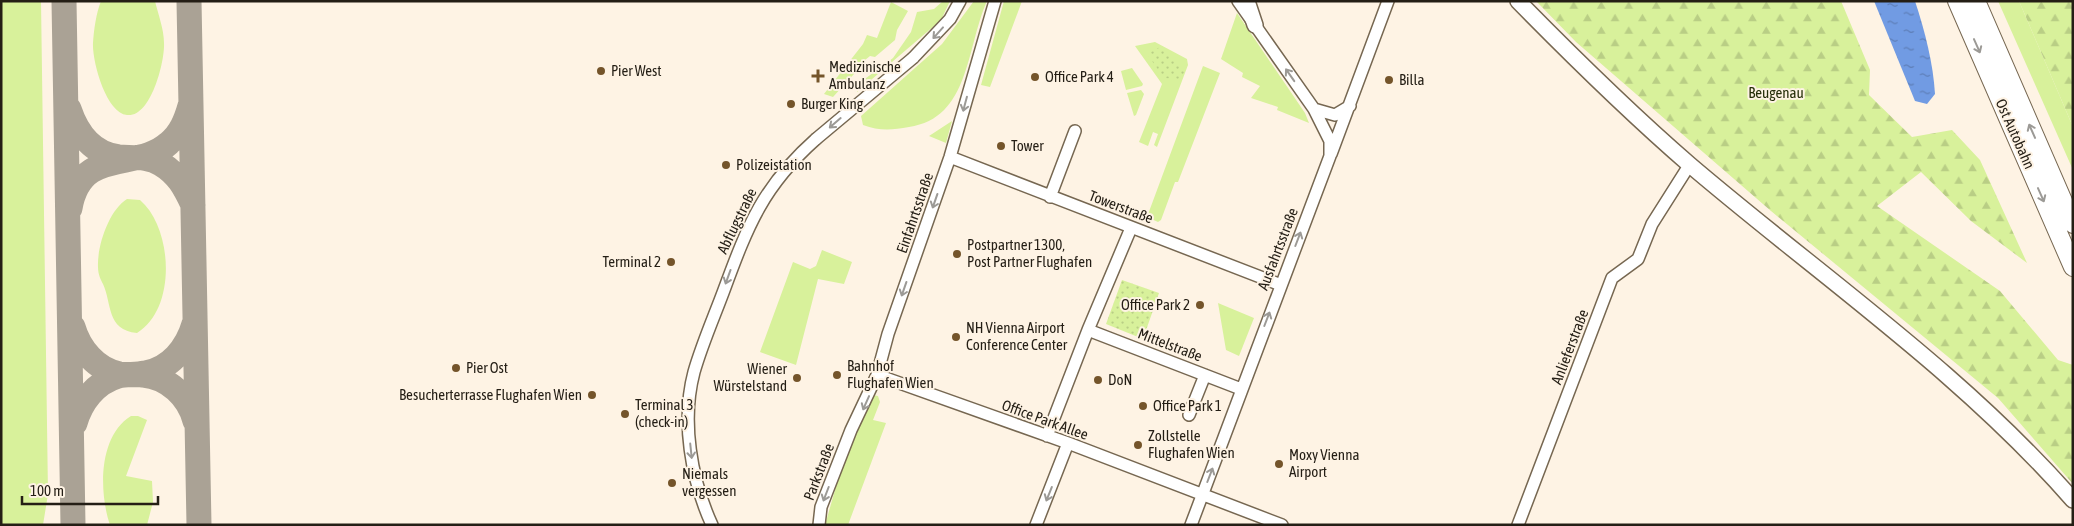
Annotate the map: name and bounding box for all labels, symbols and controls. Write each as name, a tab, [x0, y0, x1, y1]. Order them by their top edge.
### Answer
one-way arrow	[933, 26, 944, 39]
one-way arrow	[1972, 38, 1982, 53]
place label: Medizinische Ambulanz	[829, 58, 901, 92]
place label: Pier West	[611, 62, 662, 79]
marker: Pier West	[595, 65, 607, 77]
place label: Office Park 4	[1045, 68, 1114, 85]
one-way arrow	[1285, 68, 1295, 82]
marker: Medizinische Ambulanz	[811, 69, 825, 83]
marker: Office Park 4	[1029, 71, 1041, 83]
place label: Billa	[1399, 71, 1425, 88]
marker: Billa	[1383, 74, 1395, 86]
park label: Beugenau	[1748, 84, 1804, 101]
place label: Burger King	[801, 95, 864, 112]
one-way arrow	[959, 95, 969, 111]
street label: Ost Autobahn	[1992, 96, 2038, 171]
marker: Burger King	[785, 98, 797, 110]
one-way arrow	[829, 118, 842, 129]
one-way arrow	[2027, 124, 2037, 139]
place label: Tower	[1011, 137, 1044, 154]
marker: Tower	[995, 140, 1007, 152]
place label: Polizeistation	[736, 156, 812, 173]
marker: Polizeistation	[720, 159, 732, 171]
street label: Einfahrtsstraße	[893, 170, 936, 255]
street label: Abflugstraße	[713, 185, 760, 256]
street label: Towerstraße	[1087, 187, 1156, 227]
one-way arrow	[2037, 187, 2047, 202]
one-way arrow	[930, 193, 939, 208]
street label: Ausfahrtsstraße	[1254, 205, 1301, 292]
one-way arrow	[1294, 232, 1303, 247]
place label: Postpartner 1300, Post Partner Flughafen	[967, 236, 1092, 270]
marker: Postpartner 1300, Post Partner Flughafen	[951, 248, 963, 260]
place label: Terminal 2	[602, 253, 661, 270]
marker: Terminal 2	[665, 256, 677, 268]
one-way arrow	[723, 269, 732, 284]
one-way arrow	[899, 281, 908, 297]
place label: Office Park 2	[1121, 296, 1190, 313]
marker: Office Park 2	[1194, 299, 1206, 311]
street label: Anlieferstraße	[1547, 307, 1592, 387]
one-way arrow	[1263, 312, 1273, 327]
place label: NH Vienna Airport Conference Center	[966, 319, 1068, 353]
street label: Mittelstraße	[1136, 325, 1205, 365]
marker: NH Vienna Airport Conference Center	[950, 331, 962, 343]
place label: Bahnhof Flughafen Wien	[847, 357, 934, 391]
place label: Pier Ost	[466, 359, 508, 376]
place label: Wiener Würstelstand	[713, 360, 788, 394]
marker: Pier Ost	[450, 362, 462, 374]
marker: Bahnhof Flughafen Wien	[831, 369, 843, 381]
place label: DoN	[1108, 371, 1132, 388]
marker: Wiener Würstelstand	[791, 372, 803, 384]
marker: DoN	[1092, 374, 1104, 386]
place label: Besucherterrasse Flughafen Wien	[399, 386, 582, 403]
marker: Besucherterrasse Flughafen Wien	[586, 389, 598, 401]
one-way arrow	[860, 395, 870, 410]
place label: Terminal 3 (check-in)	[635, 396, 694, 430]
street label: Office Park Allee	[1000, 396, 1091, 443]
place label: Office Park 1	[1153, 397, 1222, 414]
marker: Office Park 1	[1137, 400, 1149, 412]
marker: Terminal 3 (check-in)	[619, 408, 631, 420]
place label: Zollstelle Flughafen Wien	[1148, 427, 1235, 461]
marker: Zollstelle Flughafen Wien	[1132, 439, 1144, 451]
street label: Parkstraße	[800, 441, 837, 503]
one-way arrow	[686, 442, 696, 458]
place label: Moxy Vienna Airport	[1289, 446, 1359, 480]
marker: Moxy Vienna Airport	[1273, 458, 1285, 470]
place label: Niemals vergessen	[682, 465, 736, 499]
one-way arrow	[1206, 467, 1215, 483]
scale bar	[22, 474, 159, 506]
marker: Niemals vergessen	[666, 477, 678, 489]
text: 100 m	[30, 482, 64, 499]
one-way arrow	[821, 486, 831, 501]
one-way arrow	[1043, 486, 1053, 501]

